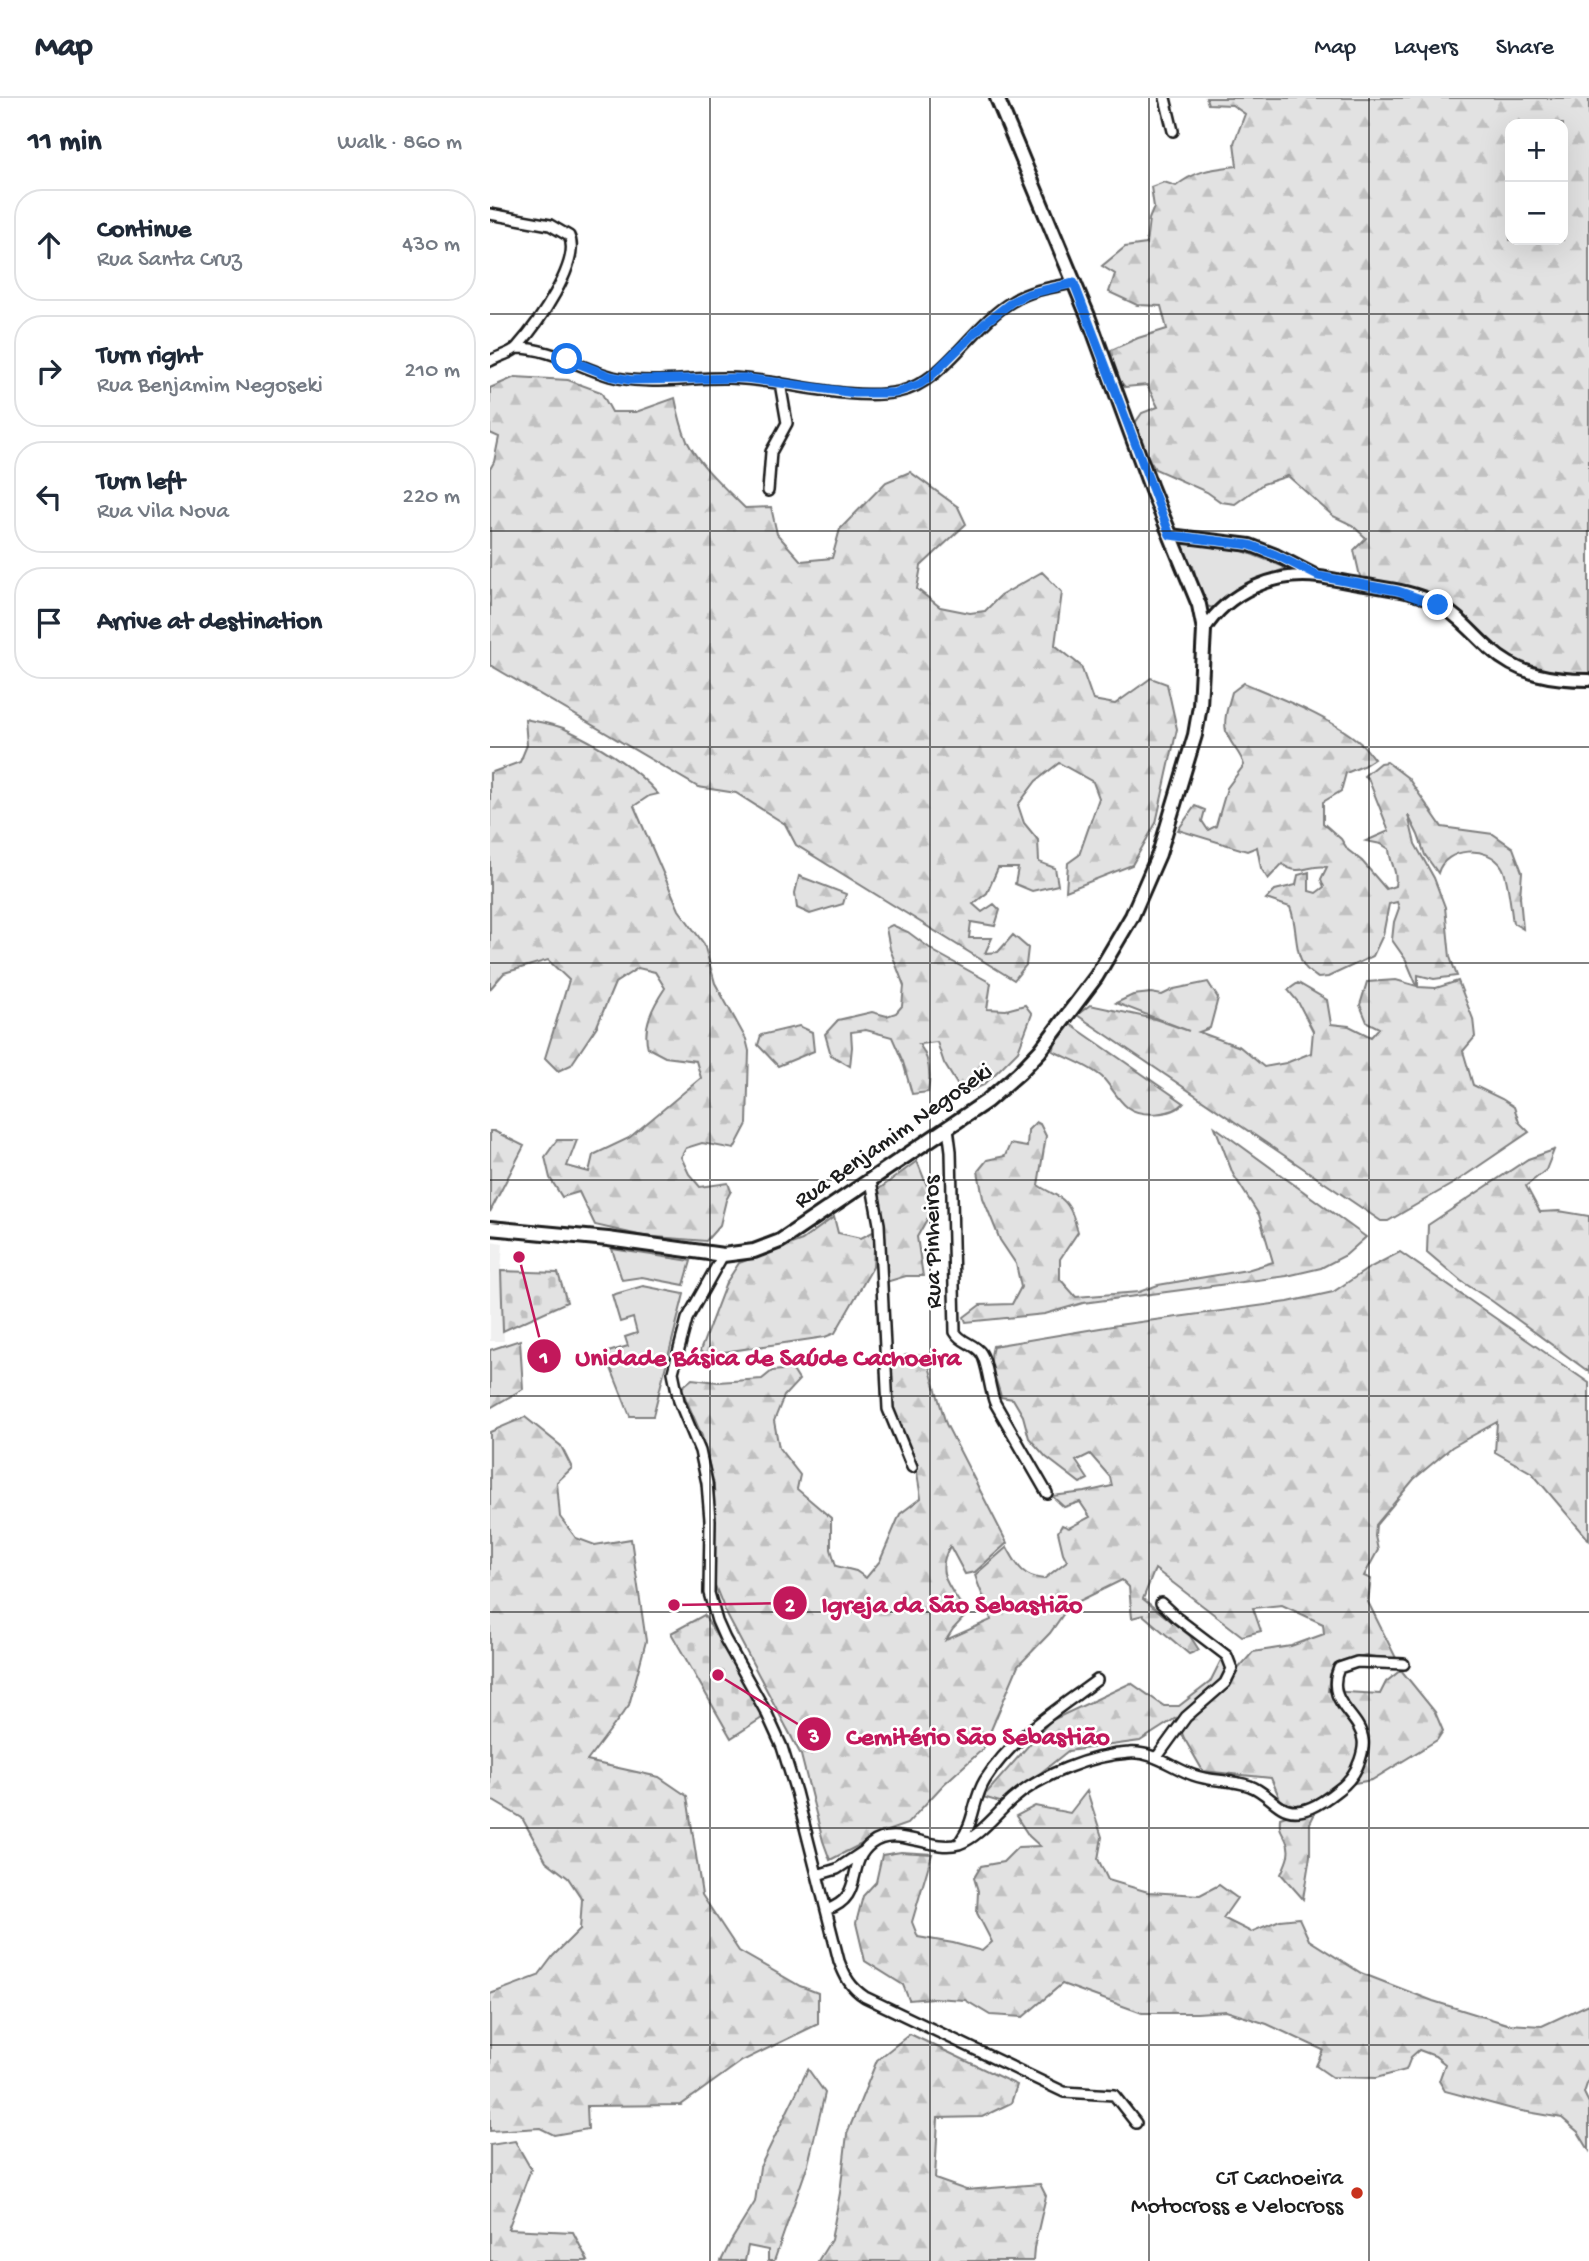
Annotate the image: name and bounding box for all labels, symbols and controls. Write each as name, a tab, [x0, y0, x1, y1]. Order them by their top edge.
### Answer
text: Map	[35, 29, 92, 67]
text: Map	[1314, 34, 1356, 63]
text: Layers	[1394, 34, 1458, 63]
text: Share	[1496, 34, 1554, 63]
map controls	[1505, 119, 1568, 245]
button: +	[1505, 119, 1568, 182]
text: 11 min	[28, 126, 101, 161]
text: Walk · 860 m	[337, 130, 462, 157]
button: −	[1505, 182, 1568, 245]
text: Continue	[97, 216, 191, 247]
icon: ahead	[30, 226, 68, 264]
text: 430 m	[402, 232, 460, 259]
text: Rua Santa Cruz	[97, 247, 242, 274]
text: Turn right	[97, 342, 201, 373]
route start	[551, 343, 582, 374]
icon: right	[30, 352, 68, 390]
text: 210 m	[405, 358, 460, 385]
text: Rua Benjamim Negoseki	[97, 373, 323, 400]
text: Turn left	[97, 468, 185, 499]
icon: left	[30, 478, 68, 516]
text: 220 m	[403, 484, 460, 511]
text: Rua Vila Nova	[97, 499, 229, 526]
route end	[1422, 589, 1453, 620]
icon: arrive	[30, 604, 68, 642]
text: Arrive at destination	[97, 608, 322, 639]
street label: Rua Benjamim Negoseki	[789, 1058, 999, 1216]
street label: Rua Pinheiros	[918, 1174, 950, 1309]
callout: Unidade Básica de Saúde Cachoeira	[526, 1333, 975, 1380]
text: Unidade Básica de Saúde Cachoeira	[575, 1345, 962, 1376]
text: 1	[539, 1347, 548, 1372]
callout: Igreja da São Sebastião	[772, 1580, 1097, 1627]
text: Igreja da São Sebastião	[821, 1592, 1083, 1623]
text: 2	[785, 1595, 796, 1620]
callout: Cemitério São Sebastião	[797, 1711, 1123, 1758]
text: Cemitério São Sebastião	[846, 1724, 1110, 1755]
text: 3	[808, 1726, 820, 1751]
place label: CT Cachoeira Motocross e Velocross	[1131, 2165, 1344, 2222]
marker: CT Cachoeira Motocross e Velocross	[1349, 2185, 1365, 2201]

